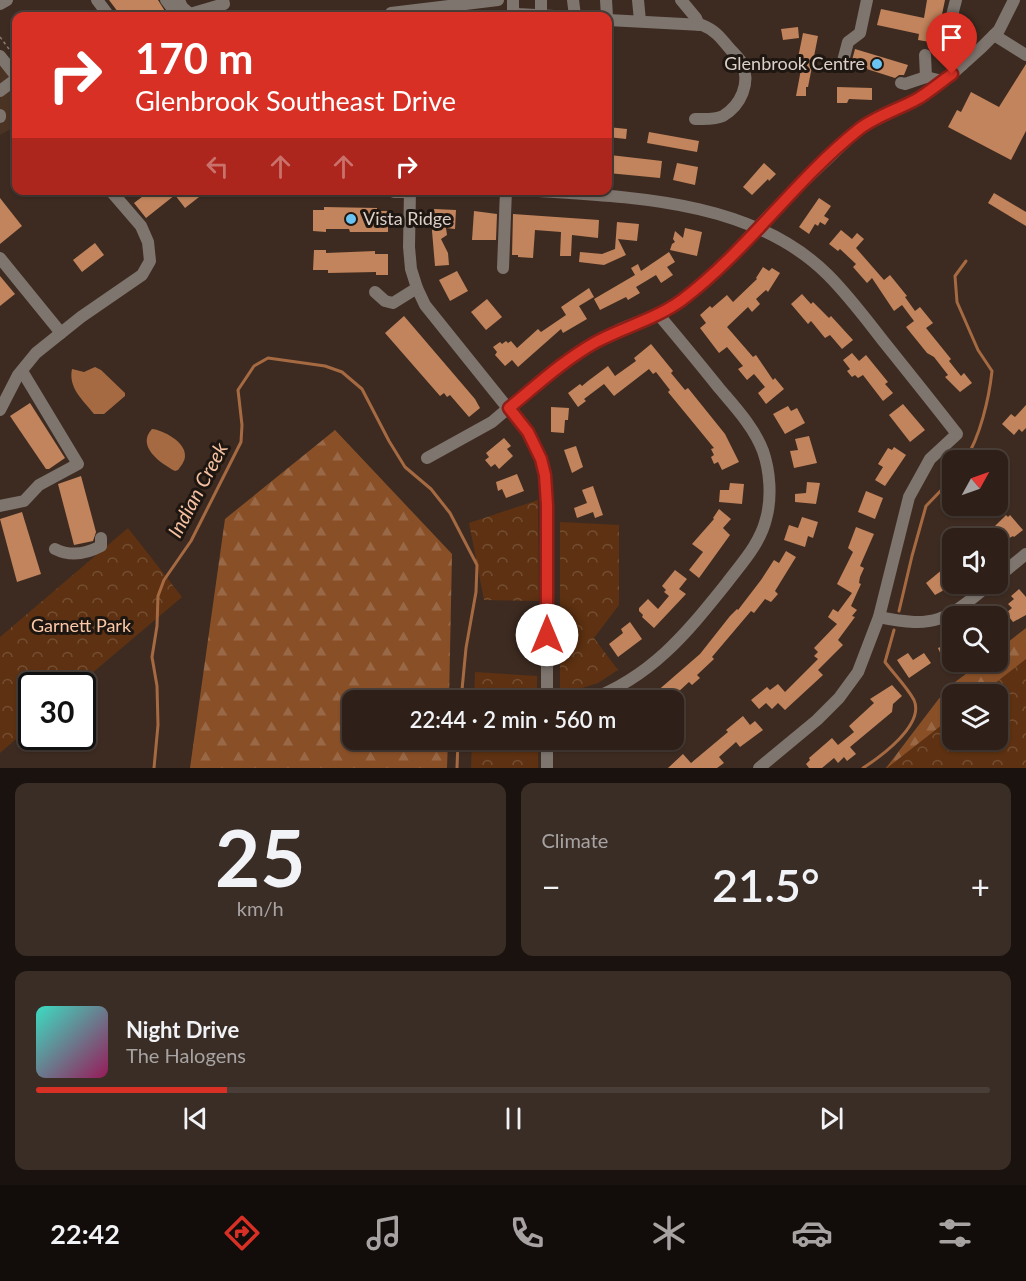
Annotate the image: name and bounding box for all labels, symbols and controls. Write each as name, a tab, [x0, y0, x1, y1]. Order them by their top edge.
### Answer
pin	[926, 12, 977, 74]
icon: arrive	[935, 21, 968, 54]
text: 170 m	[135, 33, 253, 83]
icon: right	[36, 36, 114, 114]
place label: Glenbrook Centre	[724, 52, 865, 74]
marker: Glenbrook Centre	[870, 57, 884, 71]
text: Glenbrook Southeast Drive	[135, 84, 456, 117]
icon: left	[201, 150, 234, 183]
icon: ahead	[264, 150, 297, 183]
icon: ahead	[327, 150, 360, 183]
icon: right	[390, 150, 423, 183]
place label: Vista Ridge	[363, 207, 452, 229]
marker: Vista Ridge	[344, 212, 358, 226]
water label: Indian Creek	[162, 438, 232, 541]
north arrow	[942, 450, 1008, 516]
map controls	[942, 450, 1008, 750]
button: sound	[942, 528, 1008, 594]
position arrow	[515, 603, 579, 667]
button: search	[942, 606, 1008, 672]
park label: Garnett Park	[31, 614, 132, 636]
speed limit sign: 30	[18, 672, 96, 750]
button: layers	[942, 684, 1008, 750]
text: 22:44 · 2 min · 560 m	[410, 706, 616, 733]
text: 25	[215, 810, 305, 904]
text: Climate	[542, 828, 608, 852]
text: 21.5°	[712, 858, 820, 912]
text: −	[542, 866, 561, 906]
text: +	[971, 866, 990, 906]
text: km/h	[237, 896, 284, 920]
text: Night Drive	[126, 1016, 239, 1043]
text: The Halogens	[126, 1043, 246, 1067]
icon: previous	[179, 1102, 212, 1135]
icon: pause	[497, 1102, 530, 1135]
icon: next	[815, 1102, 848, 1135]
icon: directions	[221, 1212, 263, 1254]
icon: music	[363, 1212, 405, 1254]
icon: phone	[506, 1212, 548, 1254]
icon: climate	[648, 1212, 690, 1254]
icon: car	[791, 1212, 833, 1254]
icon: filters	[934, 1212, 976, 1254]
text: 22:42	[50, 1217, 120, 1250]

